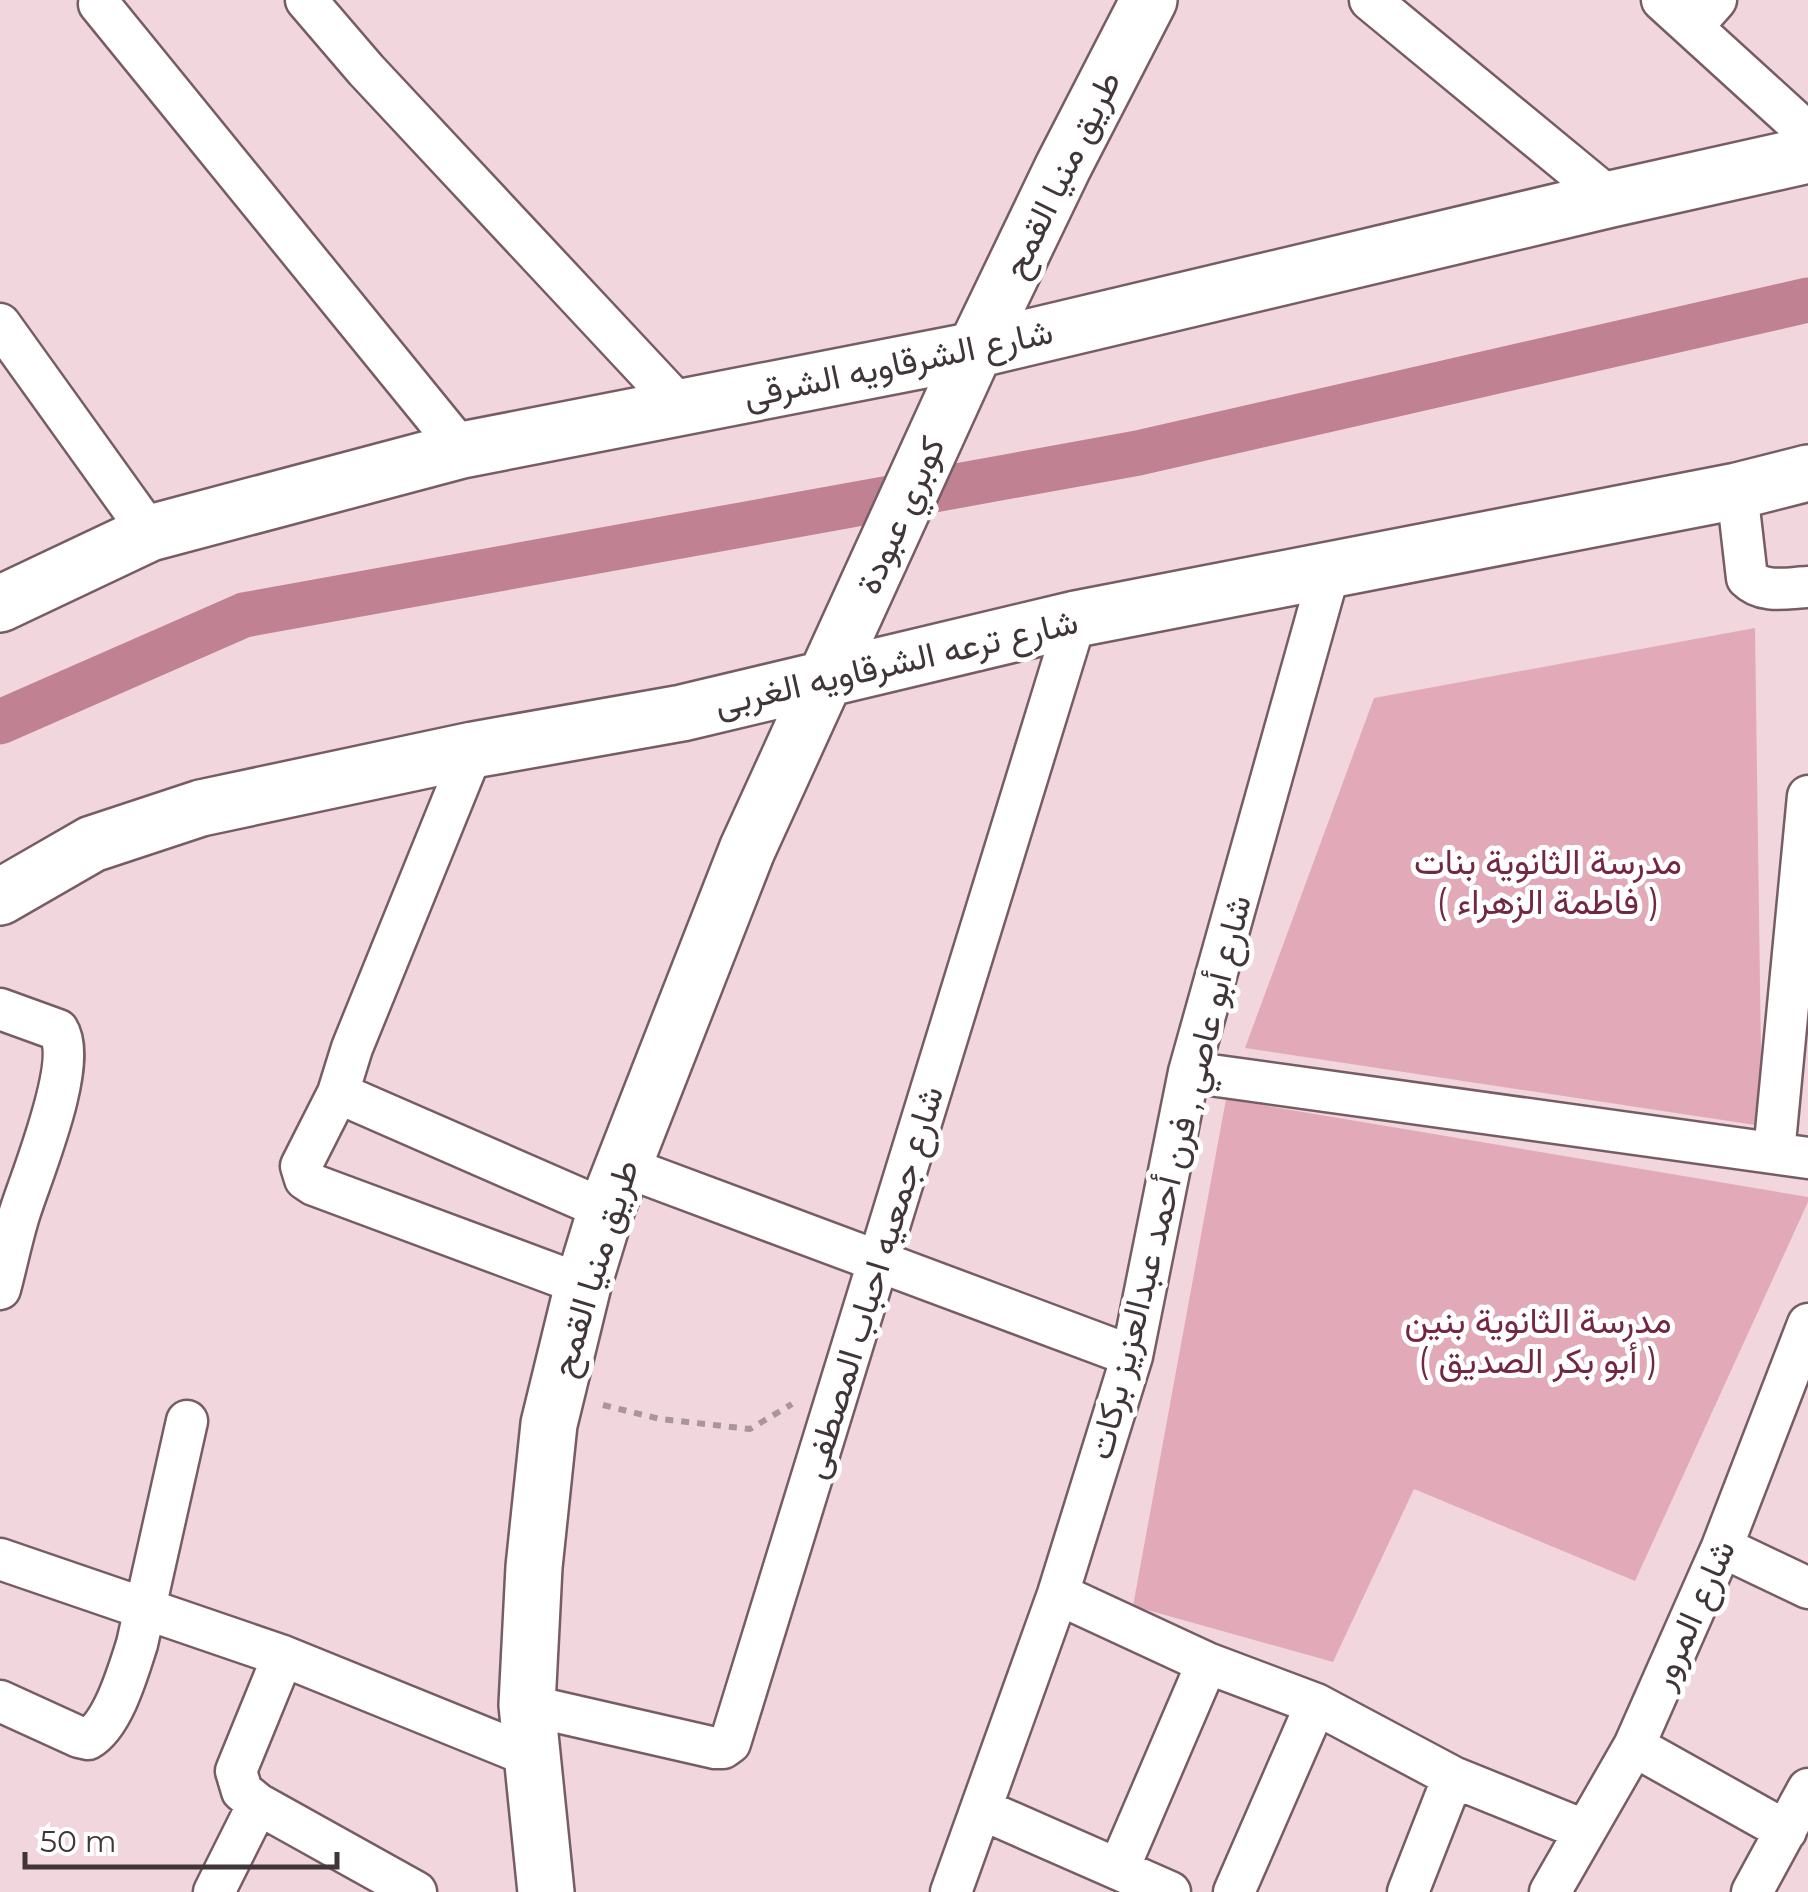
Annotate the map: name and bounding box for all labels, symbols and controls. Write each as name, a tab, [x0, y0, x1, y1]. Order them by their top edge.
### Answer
street label: طريق منيا القمح	[992, 64, 1132, 286]
street label: شارع الشرقاويه الشرقى	[739, 309, 1057, 420]
street label: كوبري عبودة	[846, 430, 961, 604]
street label: شارع ترعه الشرقاويه الغربى	[710, 599, 1083, 728]
park label: مدرسة الثانوية بنات ( فاطمة الزهراء )	[1414, 840, 1682, 924]
street label: شارع أبو عاصي , فرن أحمد عبدالعزيز بركات	[1078, 890, 1268, 1466]
street label: شارع جمعيه احباب المصطفى	[792, 1081, 955, 1484]
street label: طريق منيا القمح	[541, 1154, 650, 1383]
park label: مدرسة الثانوية بنين ( أبو بكر الصديق )	[1404, 1299, 1672, 1383]
street label: شارع المرور	[1640, 1533, 1747, 1697]
scale bar	[25, 1807, 338, 1869]
text: 50 m	[40, 1823, 117, 1860]

